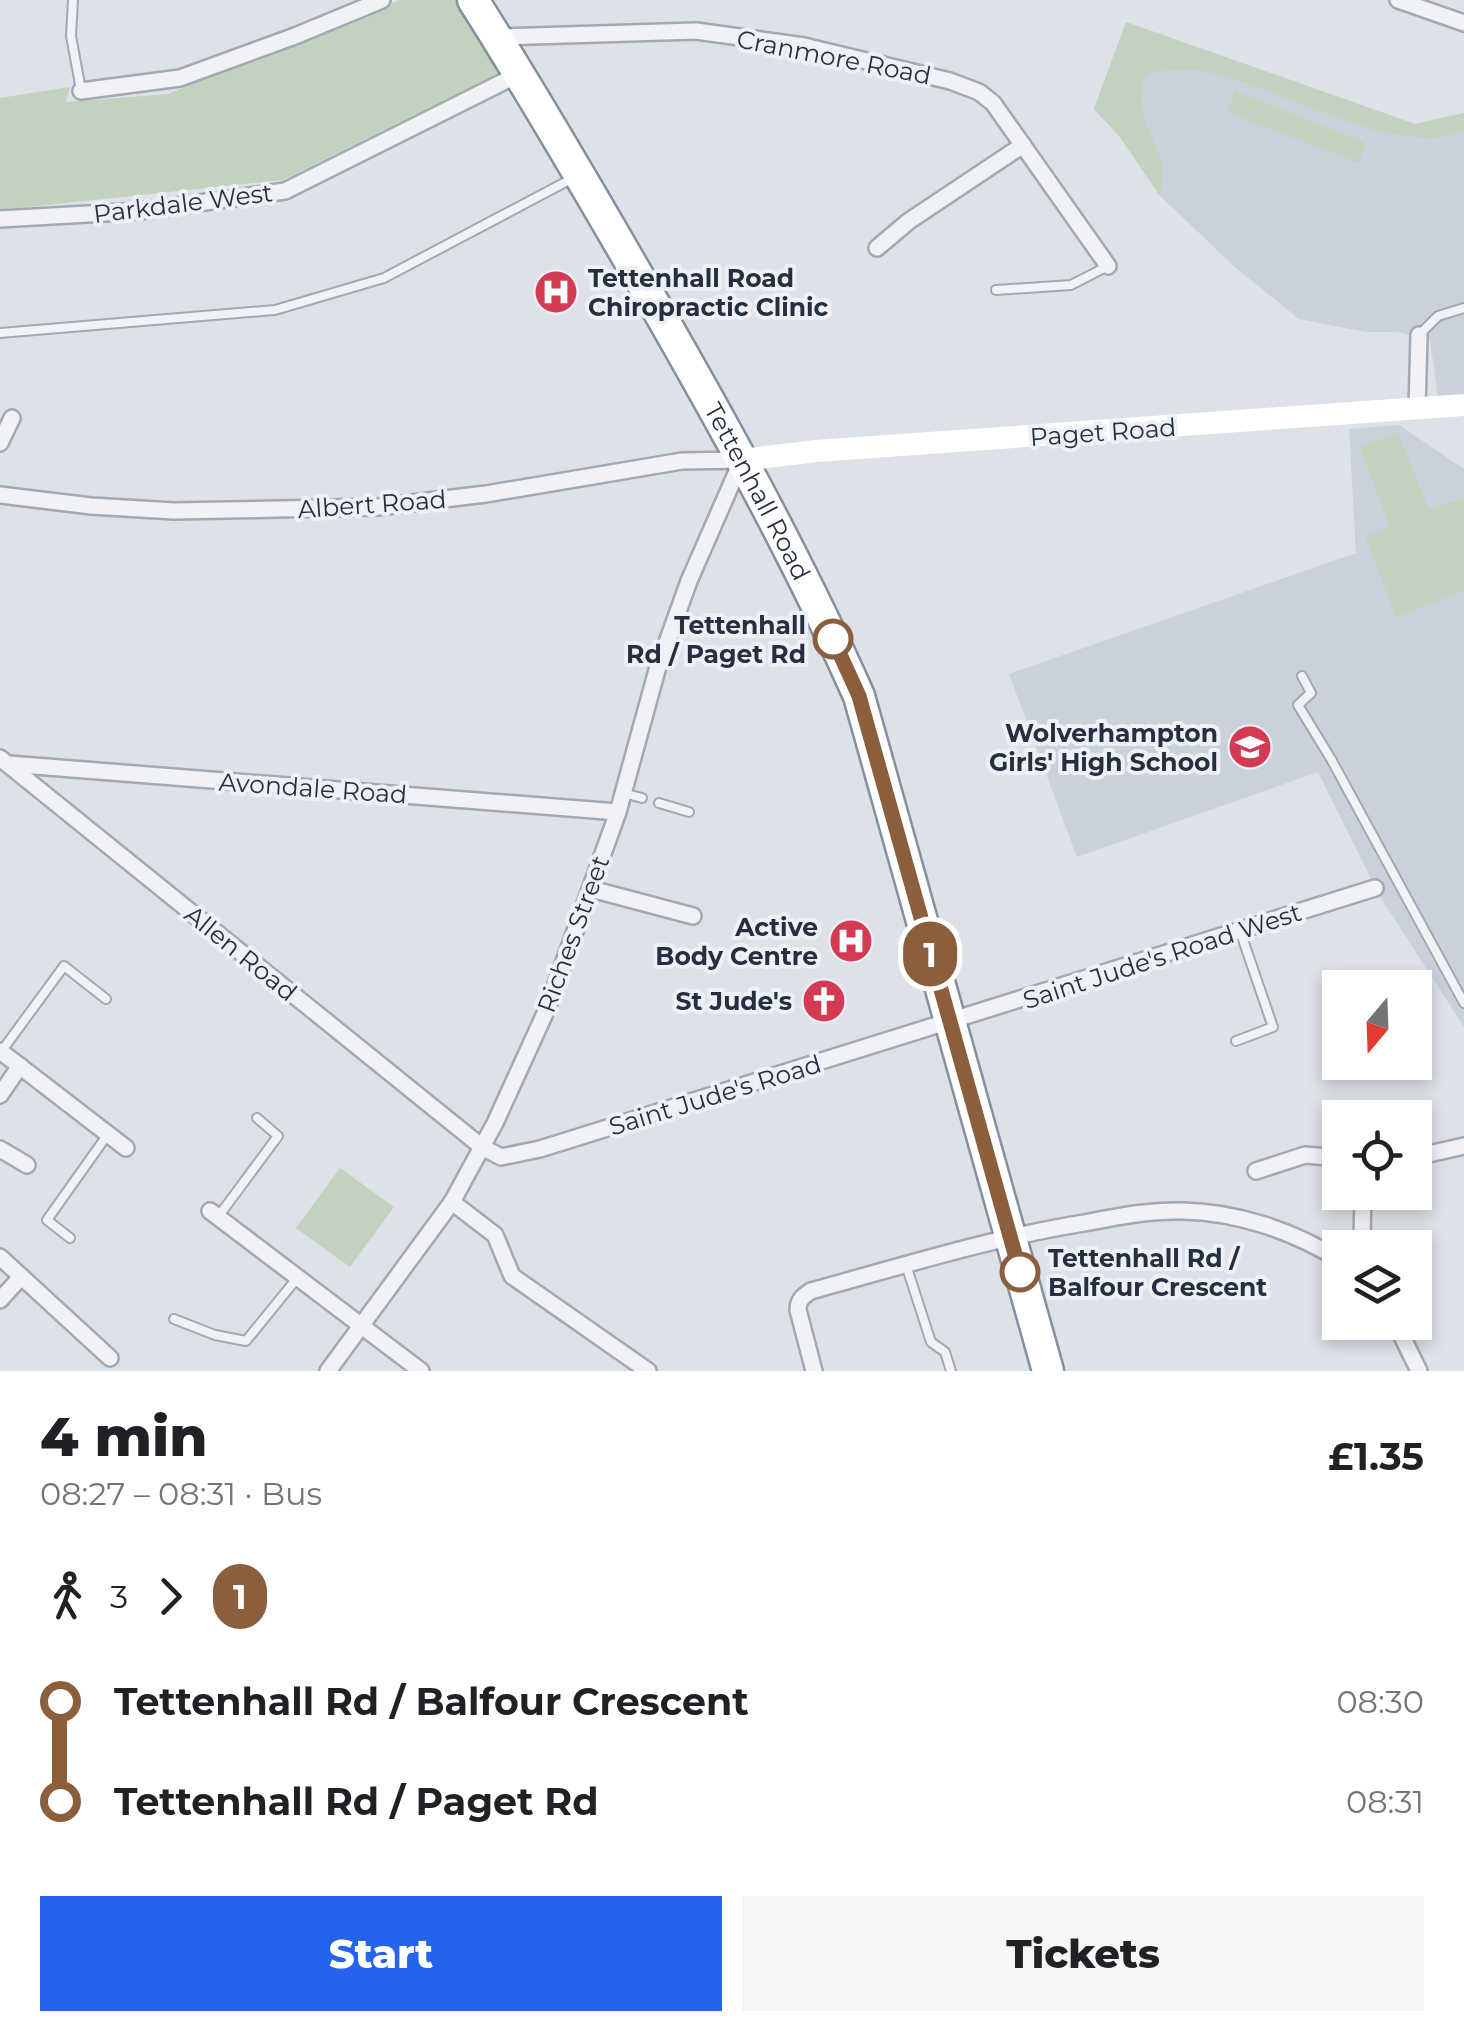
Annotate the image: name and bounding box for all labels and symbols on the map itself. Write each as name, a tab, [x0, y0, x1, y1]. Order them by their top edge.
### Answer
street label: Cranmore Road	[734, 23, 934, 91]
street label: Parkdale West	[92, 177, 274, 229]
place label: Tettenhall Road Chiropractic Clinic	[588, 263, 829, 322]
hospital icon: Tettenhall Road Chiropractic Clinic	[533, 269, 579, 315]
street label: Tettenhall Road	[698, 397, 817, 585]
street label: Paget Road	[1029, 412, 1177, 452]
street label: Albert Road	[297, 484, 447, 524]
place label: Tettenhall Rd / Paget Rd	[626, 610, 806, 669]
marker: Tettenhall Rd / Paget Rd	[814, 620, 852, 658]
place label: Wolverhampton Girls' High School	[989, 718, 1218, 777]
school or university icon: Wolverhampton Girls' High School	[1227, 724, 1273, 770]
street label: Avondale Road	[218, 766, 408, 810]
street label: Riches Street	[531, 851, 615, 1017]
street label: Saint Jude's Road West	[1019, 897, 1305, 1015]
street label: Allen Road	[179, 899, 303, 1007]
place label: Active Body Centre	[655, 912, 818, 971]
hospital icon: Active Body Centre	[828, 918, 874, 964]
line badge: 1	[898, 922, 962, 986]
north arrow	[1322, 970, 1432, 1080]
church icon: St Jude's	[801, 978, 847, 1024]
place label: St Jude's	[676, 986, 792, 1016]
street label: Saint Jude's Road	[605, 1048, 825, 1142]
place label: Tettenhall Rd / Balfour Crescent	[1048, 1243, 1267, 1302]
marker: Tettenhall Rd / Balfour Crescent	[1001, 1253, 1039, 1291]

